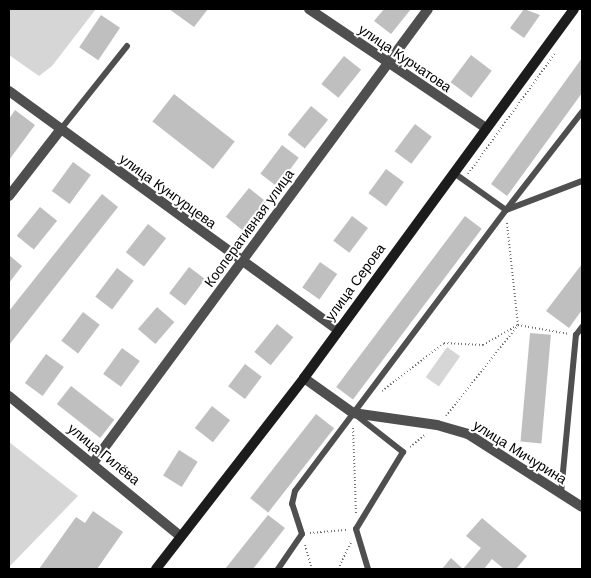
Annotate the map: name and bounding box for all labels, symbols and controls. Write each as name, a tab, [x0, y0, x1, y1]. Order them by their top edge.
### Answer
street label: улица Курчатова	[355, 21, 455, 95]
street label: улица Кунгурцева	[116, 150, 220, 232]
street label: Кооперативная улица	[201, 166, 297, 290]
street label: улица Серова	[321, 240, 389, 324]
street label: улица Мичурина	[470, 416, 570, 488]
street label: улица Гилёва	[65, 420, 143, 488]

